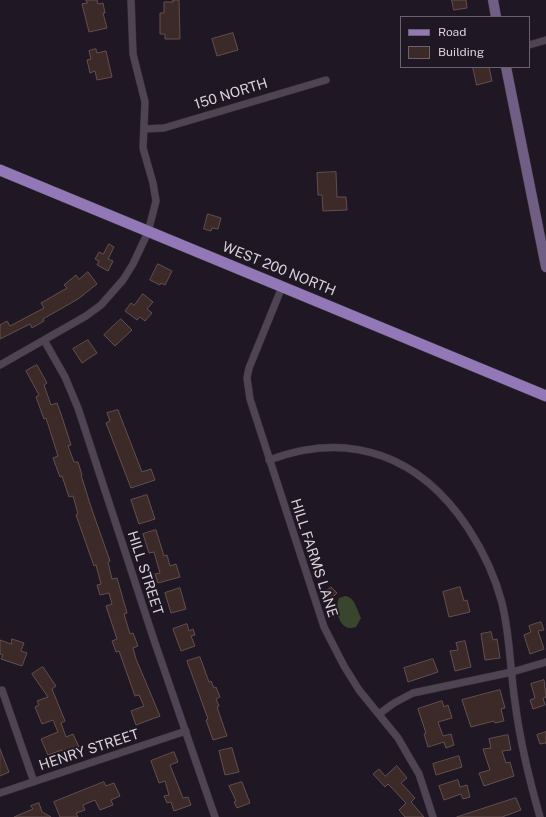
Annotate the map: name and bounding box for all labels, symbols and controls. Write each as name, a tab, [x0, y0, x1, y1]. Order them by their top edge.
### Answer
legend	[400, 16, 530, 68]
text: Road	[438, 25, 466, 39]
text: Building	[438, 45, 484, 59]
street label: 150 NORTH	[192, 75, 270, 113]
street label: WEST 200 NORTH	[220, 239, 338, 299]
street label: HILL FARMS LANE	[287, 497, 341, 619]
street label: HILL STREET	[124, 529, 166, 617]
street label: HENRY STREET	[37, 726, 141, 774]

